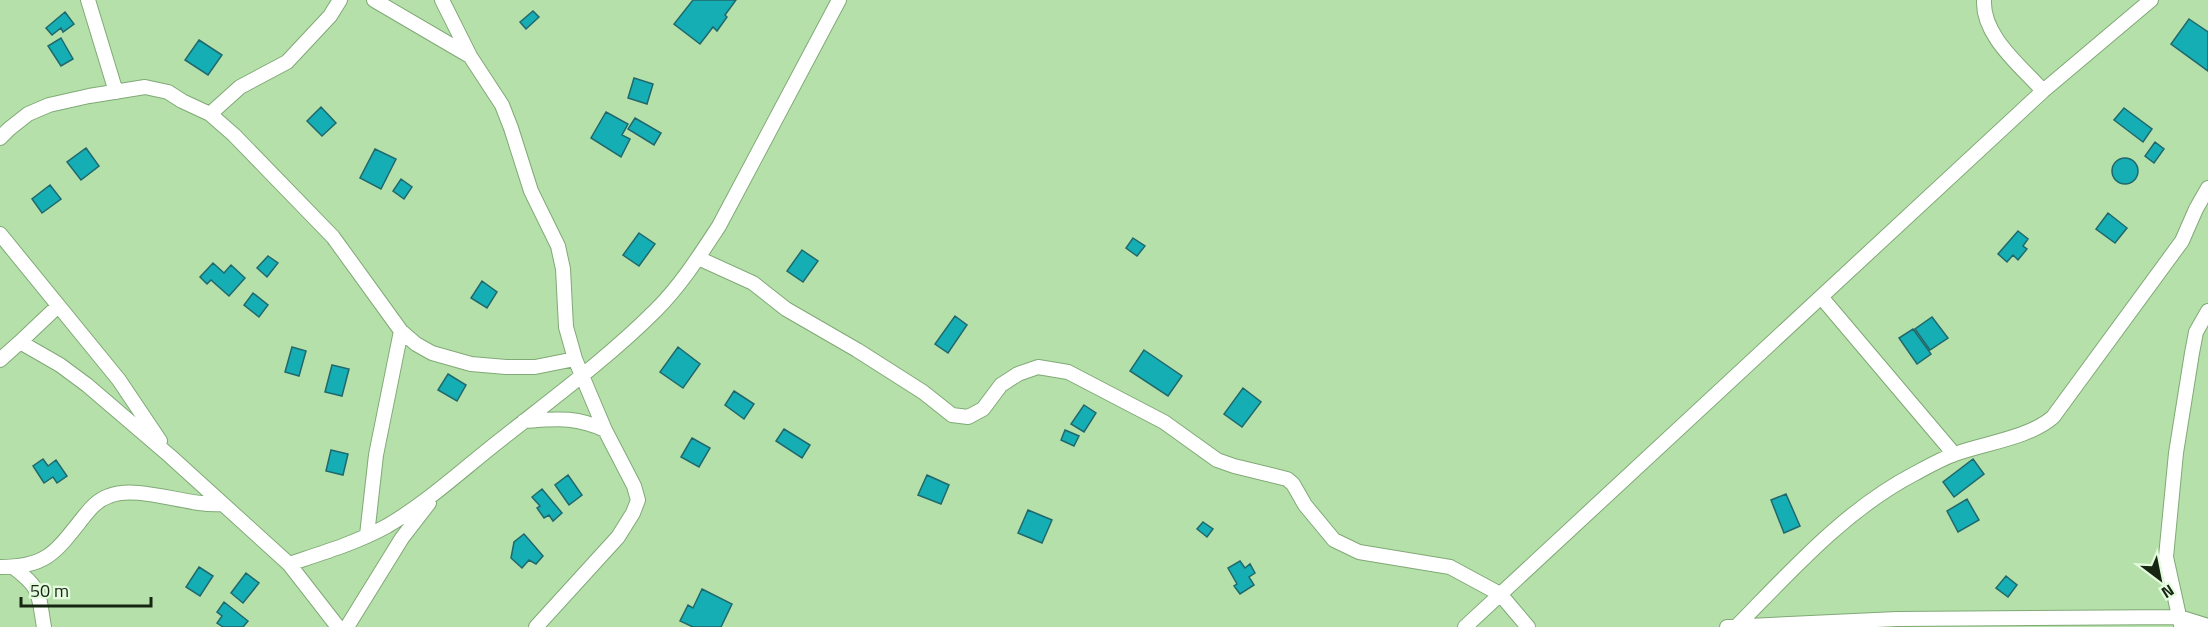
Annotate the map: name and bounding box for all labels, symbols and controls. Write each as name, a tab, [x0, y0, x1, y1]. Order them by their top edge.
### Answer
north arrow	[2130, 549, 2190, 609]
scale bar	[21, 570, 152, 608]
text: 50 m	[30, 577, 69, 604]
text: N	[2157, 579, 2179, 605]

